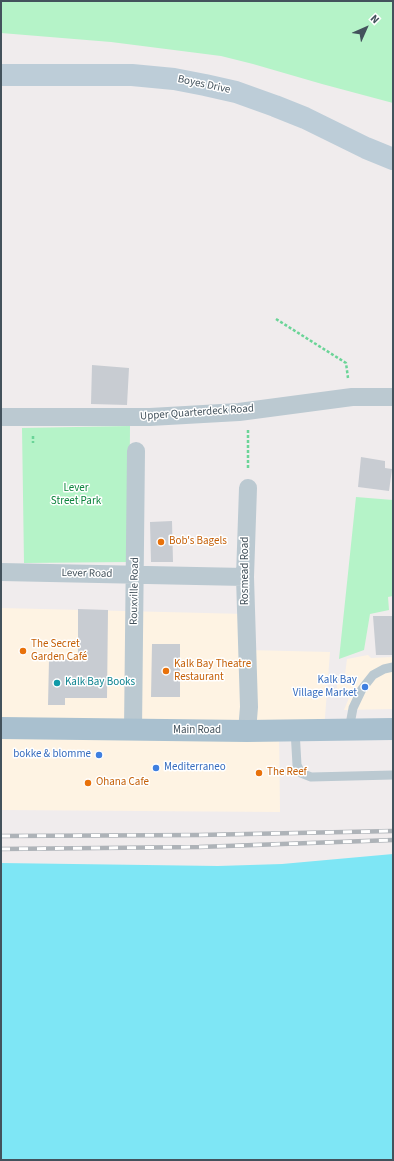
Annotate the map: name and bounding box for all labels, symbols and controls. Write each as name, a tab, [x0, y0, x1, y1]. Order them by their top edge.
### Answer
north arrow	[346, 8, 386, 48]
text: N	[367, 11, 383, 27]
street label: Boyes Drive	[176, 73, 232, 97]
street label: Upper Quarterdeck Road	[140, 402, 254, 424]
park label: Lever Street Park	[51, 482, 101, 508]
place label: Bob's Bagels	[169, 535, 227, 549]
marker: Bob's Bagels	[156, 537, 166, 547]
street label: Rosmead Road	[239, 537, 253, 605]
street label: Rouxville Road	[128, 557, 142, 625]
street label: Lever Road	[61, 567, 113, 581]
place label: The Secret Garden Café	[31, 638, 87, 664]
marker: The Secret Garden Café	[18, 646, 28, 656]
place label: Kalk Bay Theatre Restaurant	[174, 658, 251, 684]
marker: Kalk Bay Theatre Restaurant	[161, 666, 171, 676]
place label: Kalk Bay Village Market	[293, 674, 357, 700]
place label: Kalk Bay Books	[65, 676, 135, 690]
marker: Kalk Bay Books	[52, 678, 62, 688]
marker: Kalk Bay Village Market	[360, 682, 370, 692]
street label: Main Road	[173, 724, 221, 738]
place label: bokke & blomme	[13, 748, 91, 762]
marker: bokke & blomme	[94, 750, 104, 760]
place label: Mediterraneo	[164, 761, 226, 775]
marker: Mediterraneo	[151, 763, 161, 773]
place label: The Reef	[267, 766, 307, 780]
marker: The Reef	[254, 768, 264, 778]
place label: Ohana Cafe	[96, 776, 149, 790]
marker: Ohana Cafe	[83, 778, 93, 788]

